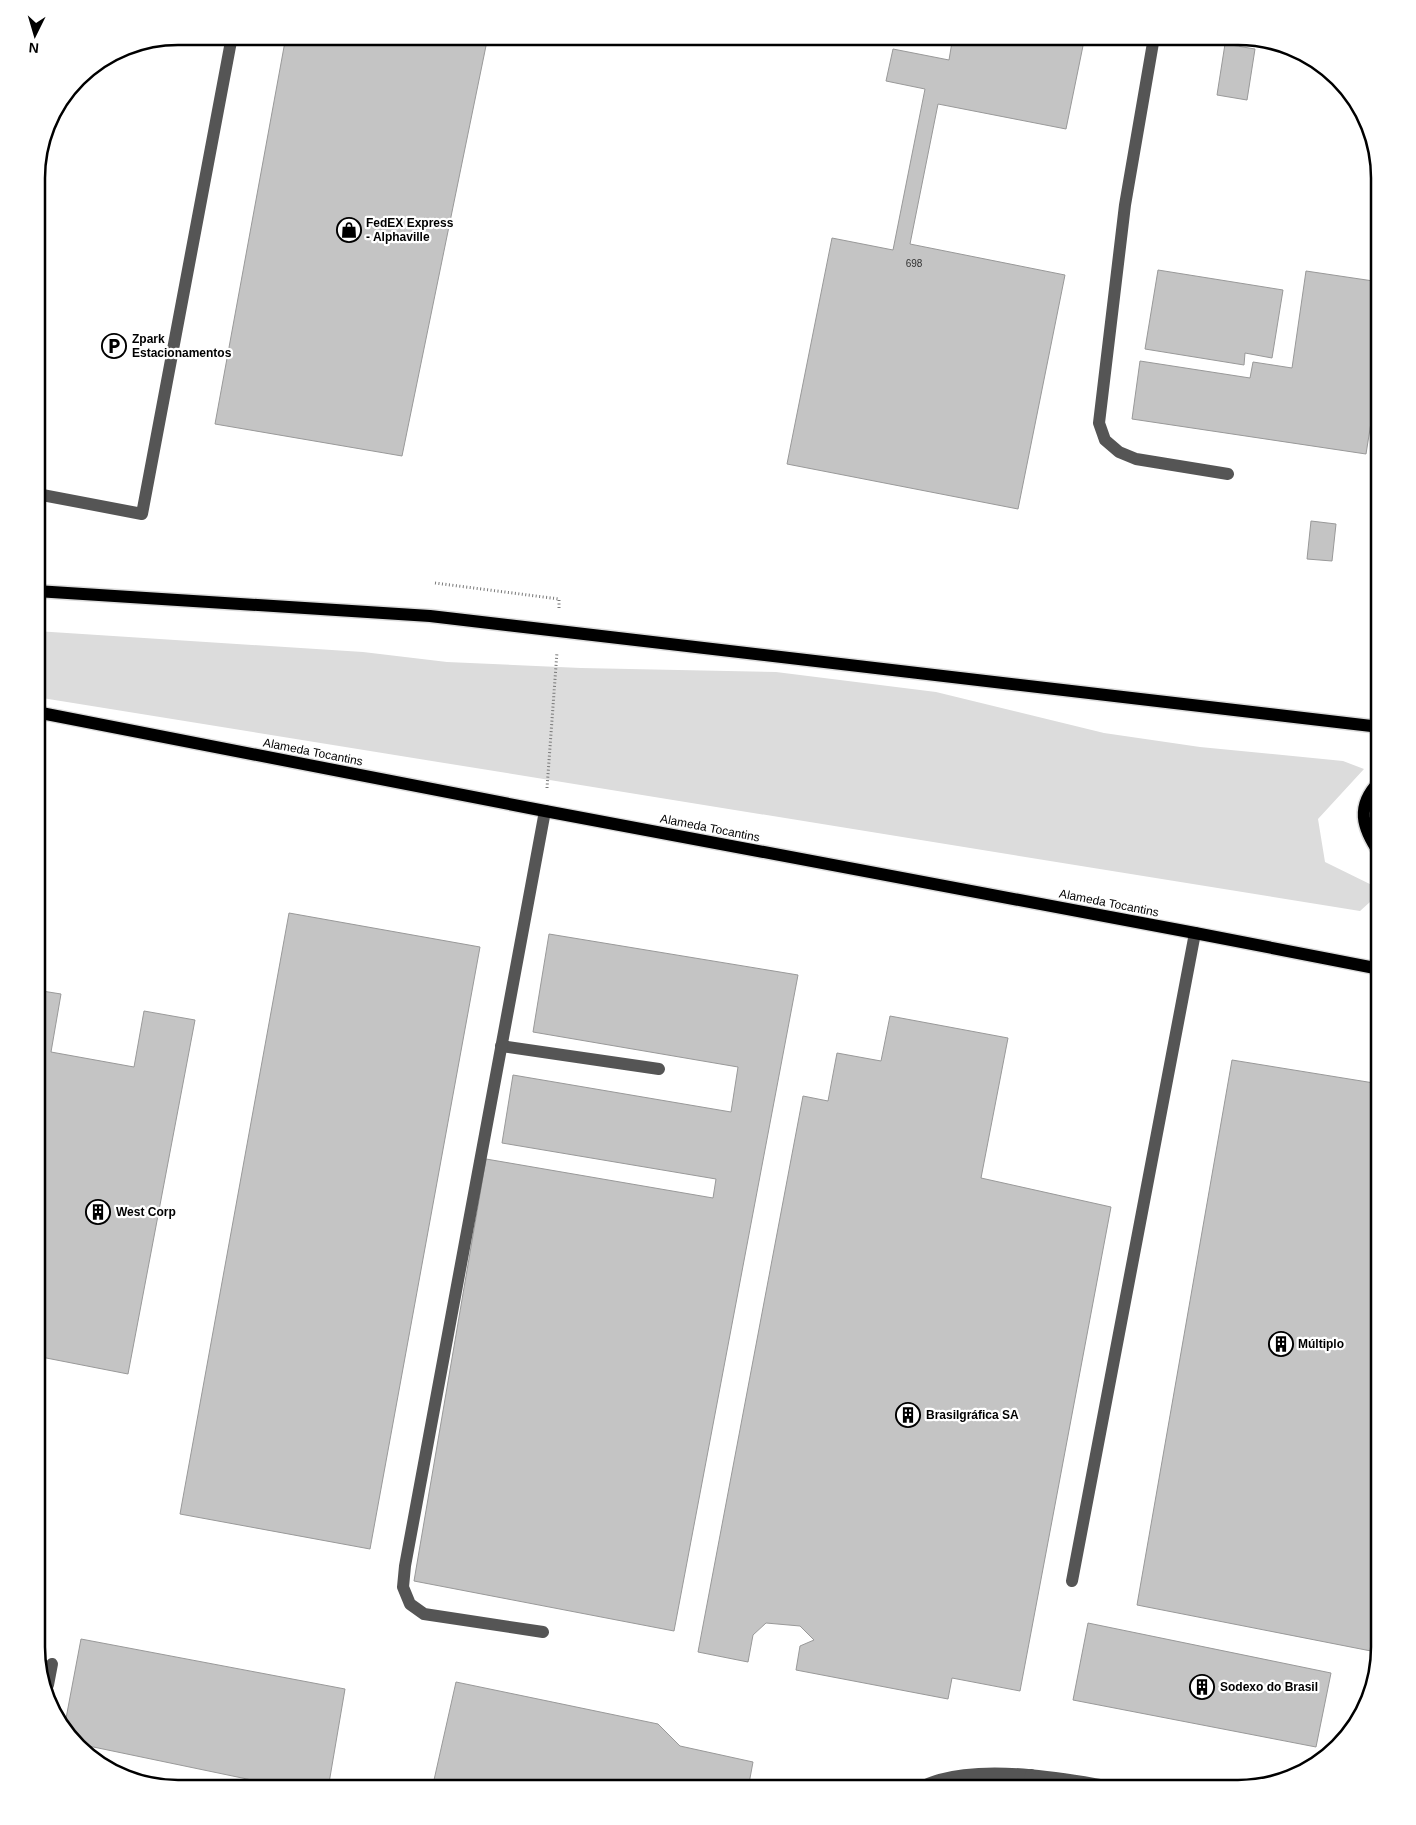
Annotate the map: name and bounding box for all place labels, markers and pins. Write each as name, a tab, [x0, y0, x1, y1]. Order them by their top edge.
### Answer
place label: FedEX Express - Alphaville	[366, 216, 454, 244]
shop icon: FedEX Express - Alphaville	[336, 217, 362, 243]
place label: Zpark Estacionamentos	[132, 332, 232, 360]
parking icon: Zpark Estacionamentos	[101, 333, 127, 359]
building icon: West Corp	[85, 1199, 111, 1225]
place label: West Corp	[116, 1205, 176, 1219]
building icon: Múltiplo	[1268, 1331, 1294, 1357]
place label: Múltiplo	[1298, 1337, 1344, 1351]
building icon: Brasilgráfica SA	[895, 1402, 921, 1428]
place label: Brasilgráfica SA	[926, 1408, 1019, 1422]
building icon: Sodexo do Brasil	[1189, 1674, 1215, 1700]
place label: Sodexo do Brasil	[1220, 1680, 1318, 1694]

